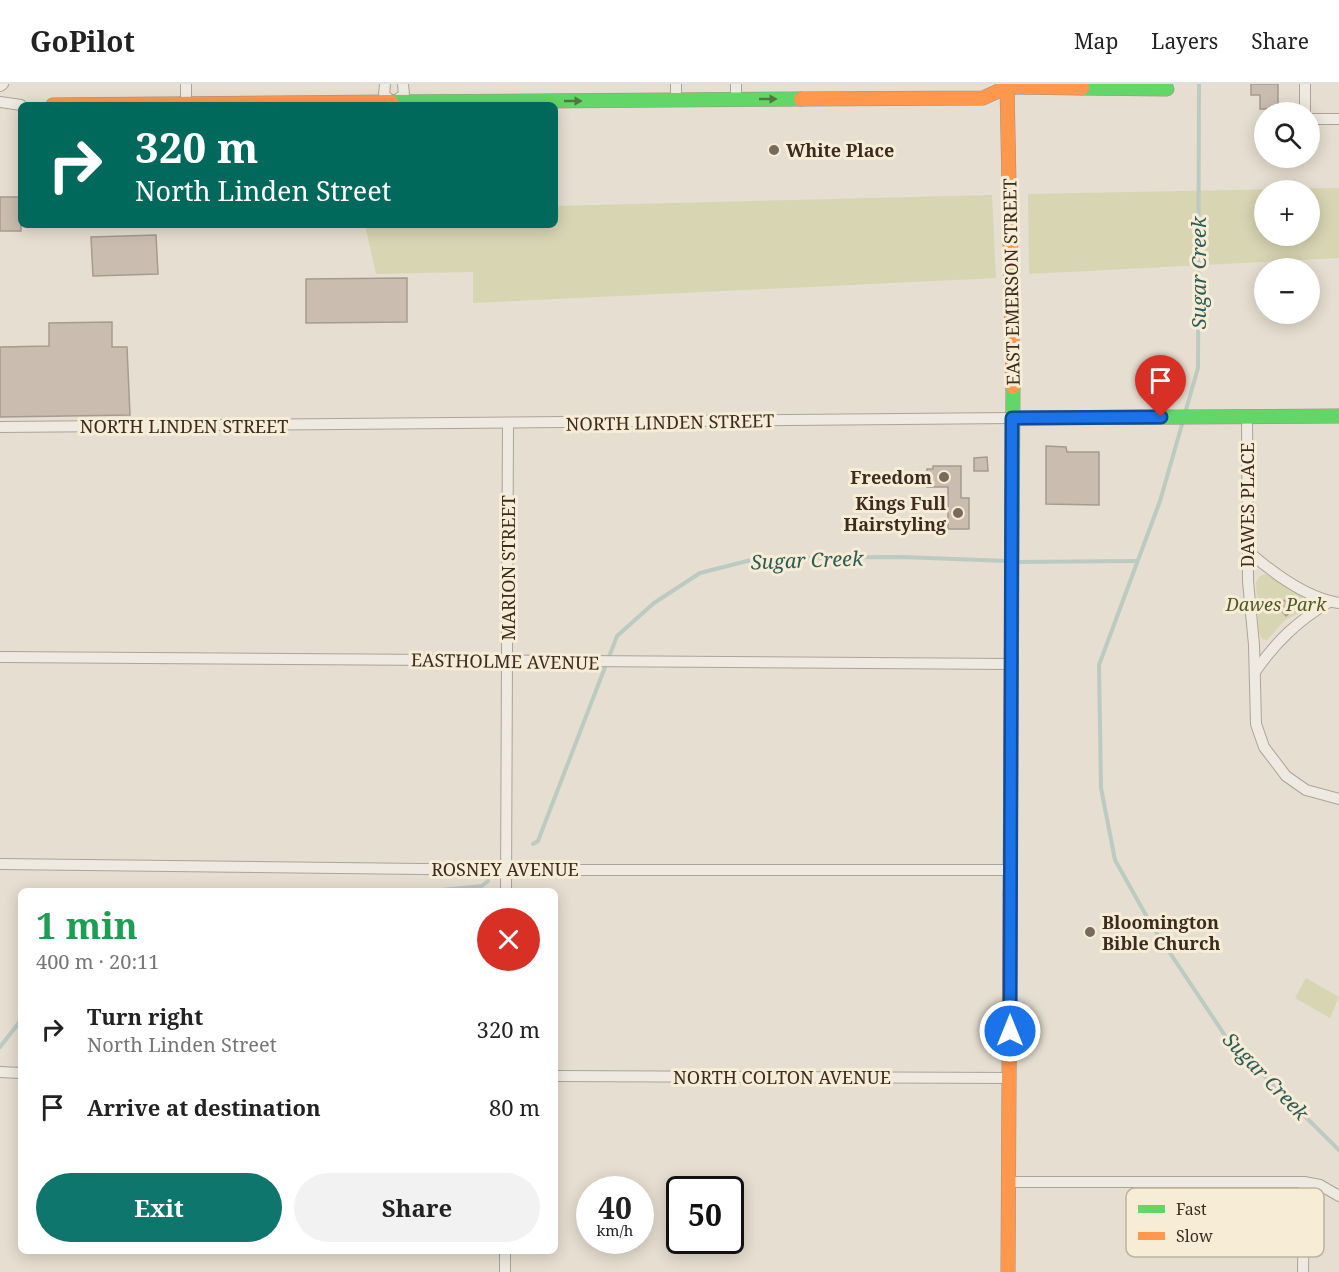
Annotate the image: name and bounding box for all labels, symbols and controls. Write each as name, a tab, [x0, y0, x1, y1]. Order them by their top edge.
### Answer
text: GoPilot	[30, 22, 135, 60]
text: Map	[1074, 27, 1118, 55]
text: Layers	[1151, 27, 1218, 55]
text: Share	[1251, 27, 1309, 55]
one-way arrow	[759, 94, 778, 104]
one-way arrow	[564, 96, 583, 105]
map controls	[1254, 102, 1320, 324]
button: search	[1254, 102, 1320, 168]
text: 320 m	[135, 118, 259, 175]
icon: right	[36, 126, 114, 204]
place label: White Place	[786, 138, 894, 162]
marker: White Place	[767, 143, 781, 157]
text: North Linden Street	[135, 172, 391, 209]
street label: EAST EMERSON STREET	[997, 178, 1025, 386]
button: +	[1254, 180, 1320, 246]
water label: Sugar Creek	[1185, 216, 1212, 329]
button: −	[1254, 258, 1320, 324]
pin	[1135, 355, 1186, 417]
icon: arrive	[1144, 364, 1177, 397]
street label: NORTH LINDEN STREET	[566, 408, 774, 436]
street label: NORTH LINDEN STREET	[80, 414, 288, 438]
street label: DAWES PLACE	[1235, 442, 1259, 568]
place label: Freedom	[850, 465, 932, 489]
marker: Freedom	[937, 470, 951, 484]
place label: Kings Full Hairstyling	[844, 491, 947, 536]
street label: MARION STREET	[496, 495, 520, 641]
marker: Kings Full Hairstyling	[951, 506, 965, 520]
water label: Sugar Creek	[750, 545, 864, 575]
park label: Dawes Park	[1225, 592, 1327, 616]
street label: EASTHOLME AVENUE	[411, 647, 599, 675]
street label: ROSNEY AVENUE	[431, 857, 579, 881]
text: 1 min	[36, 901, 138, 950]
button: close	[477, 908, 540, 971]
place label: Bloomington Bible Church	[1102, 910, 1220, 955]
marker: Bloomington Bible Church	[1083, 925, 1097, 939]
text: 400 m · 20:11	[36, 948, 159, 975]
position arrow	[978, 999, 1042, 1063]
text: Turn right	[87, 1001, 203, 1031]
icon: right	[36, 1013, 69, 1046]
text: 320 m	[477, 1014, 540, 1044]
water label: Sugar Creek	[1217, 1026, 1315, 1126]
text: North Linden Street	[87, 1031, 277, 1058]
street label: NORTH COLTON AVENUE	[673, 1065, 891, 1089]
icon: arrive	[36, 1091, 69, 1124]
text: Arrive at destination	[87, 1092, 321, 1122]
text: 80 m	[489, 1092, 540, 1122]
button: Exit	[36, 1173, 282, 1242]
button: Share	[294, 1173, 540, 1242]
speed limit sign: 50	[666, 1176, 744, 1254]
text: 40	[598, 1187, 632, 1228]
legend	[1126, 1188, 1324, 1257]
text: Fast	[1176, 1198, 1207, 1220]
text: km/h	[597, 1220, 633, 1240]
text: Slow	[1176, 1225, 1213, 1247]

